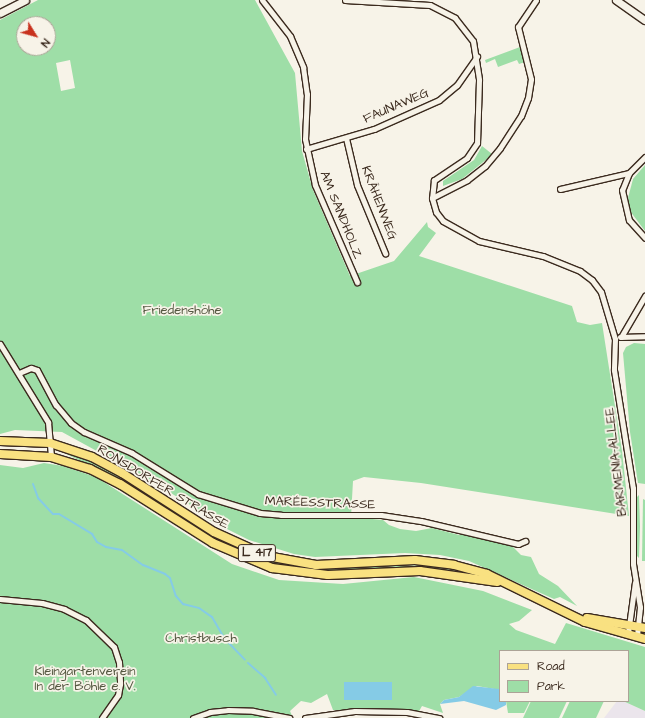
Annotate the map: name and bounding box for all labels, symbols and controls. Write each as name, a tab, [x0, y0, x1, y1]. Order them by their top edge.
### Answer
north arrow	[16, 16, 56, 56]
text: N	[37, 36, 53, 50]
street label: FAUNAWEG	[361, 85, 431, 127]
street label: KRÄHENWEG	[358, 164, 400, 242]
street label: AM SANDHOLZ	[316, 169, 366, 261]
park label: Friedenshöhe	[142, 302, 222, 318]
street label: BARMENIA-ALLEE	[602, 407, 630, 517]
street label: RONSDORFER STRASSE	[94, 442, 232, 532]
street label: MARÉESSTRASSE	[264, 493, 376, 513]
road number: L 417	[237, 543, 277, 563]
park label: Christbusch	[165, 630, 237, 646]
legend	[499, 650, 629, 702]
text: Road	[537, 658, 565, 675]
park label: Kleingartenverein In der Böhle e. V.	[34, 664, 136, 695]
text: Park	[537, 678, 565, 695]

